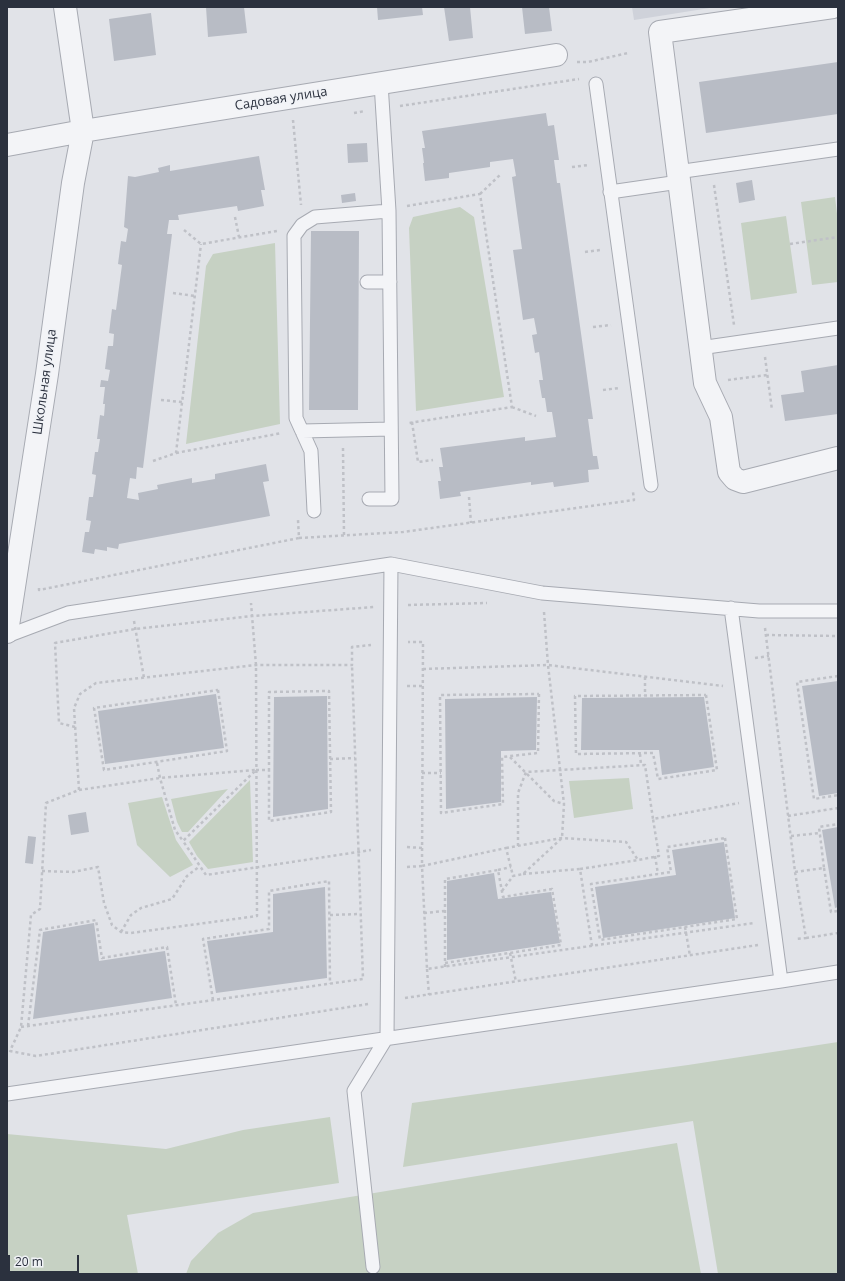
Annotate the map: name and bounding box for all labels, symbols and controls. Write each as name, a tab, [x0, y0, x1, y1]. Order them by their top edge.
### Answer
street label: Садовая улица	[234, 84, 328, 114]
street label: Школьная улица	[30, 328, 60, 436]
scale bar	[10, 1247, 81, 1273]
text: 20 m	[15, 1253, 43, 1270]

